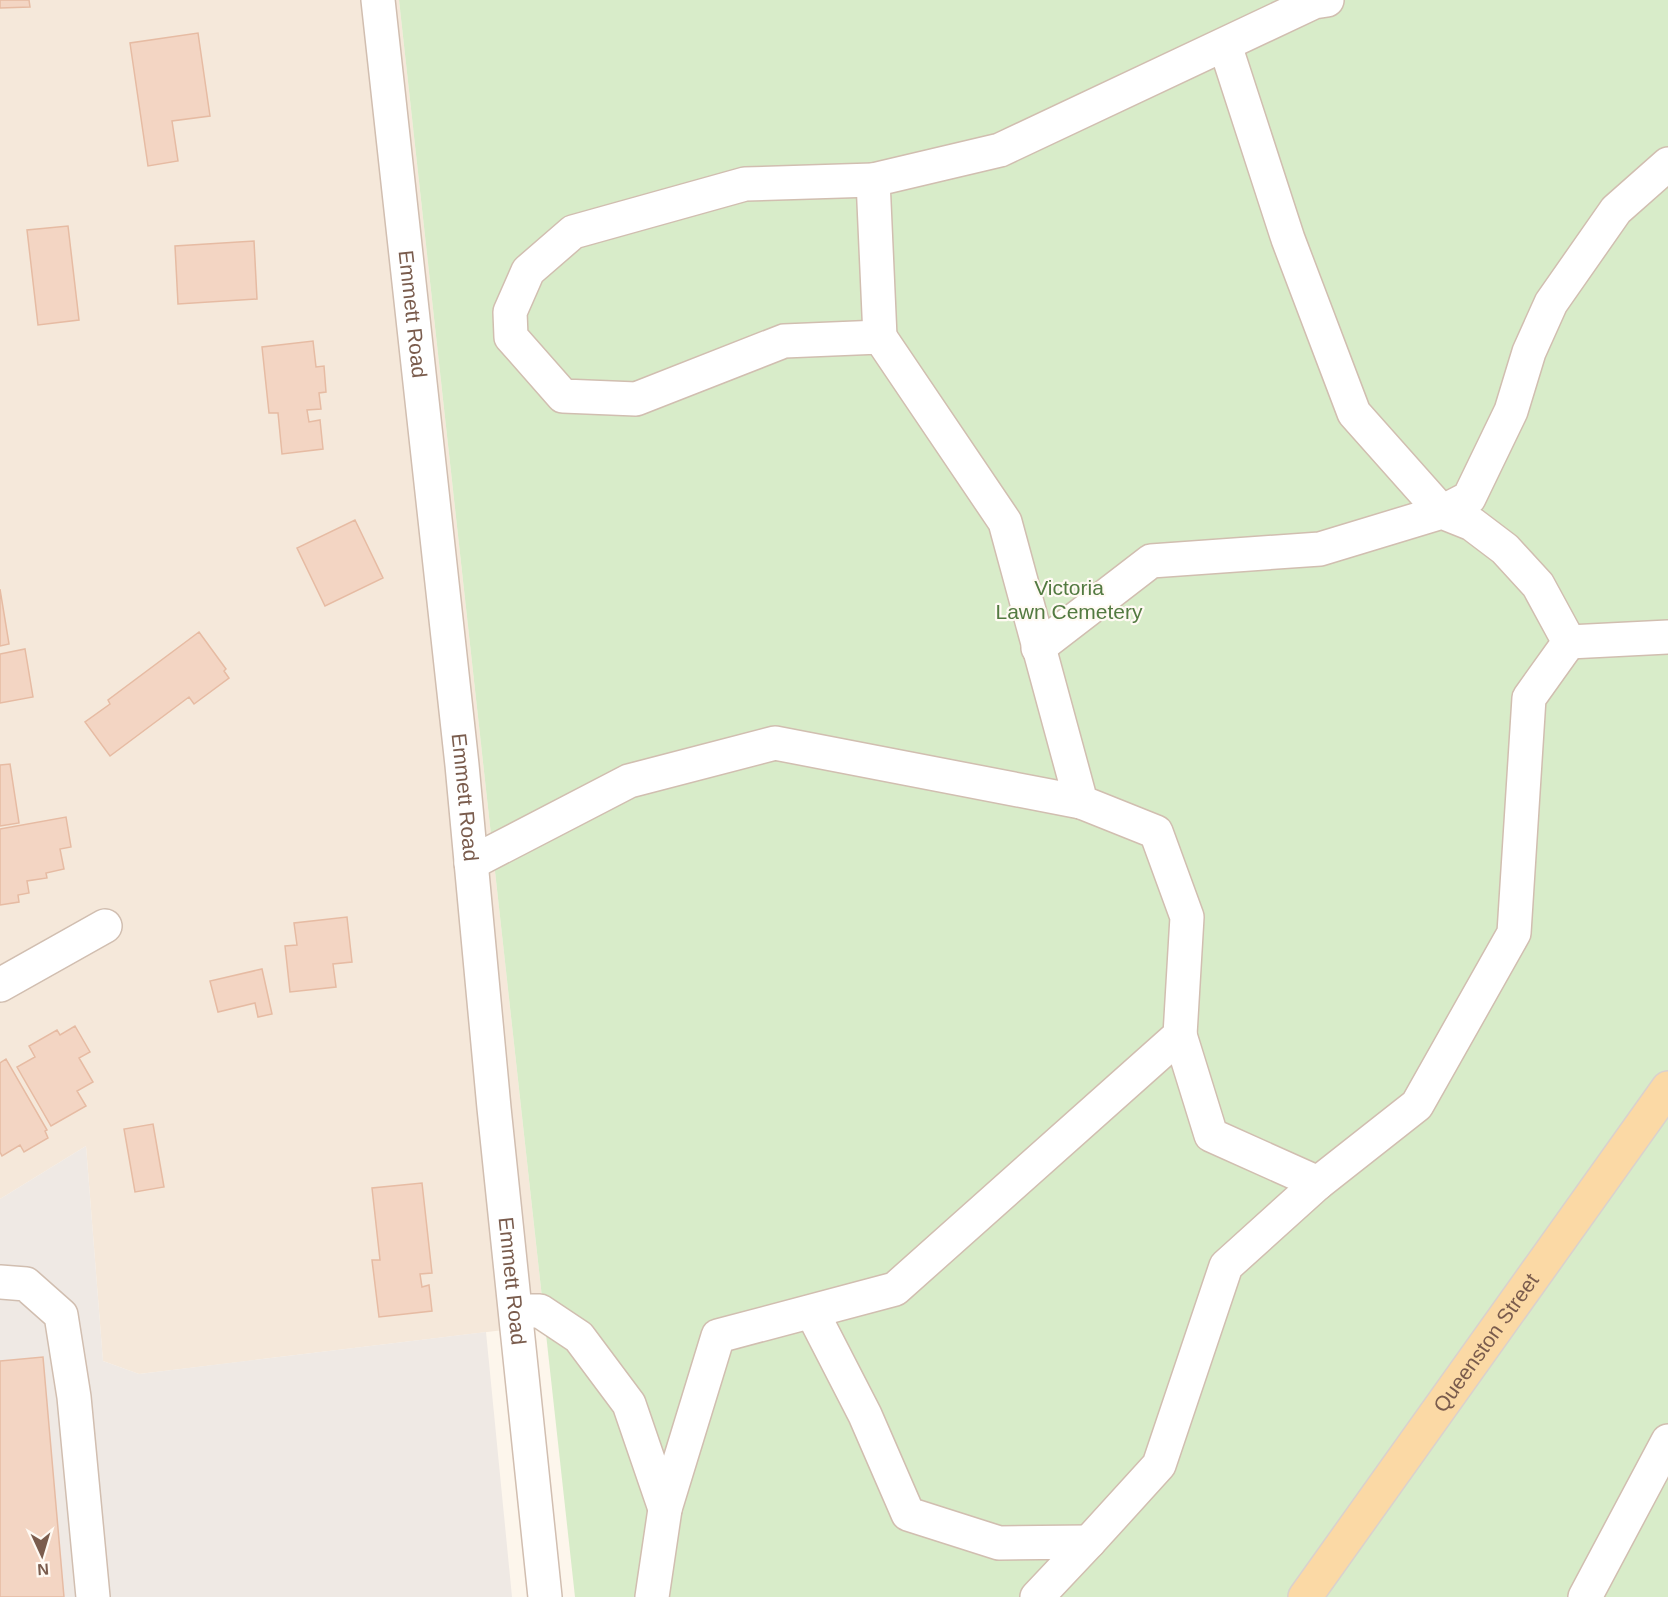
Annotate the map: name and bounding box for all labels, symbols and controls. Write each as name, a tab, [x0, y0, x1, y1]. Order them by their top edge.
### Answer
street label: Emmett Road	[395, 249, 431, 379]
park label: Victoria Lawn Cemetery	[995, 576, 1143, 623]
street label: Emmett Road	[448, 732, 483, 862]
street label: Emmett Road	[494, 1216, 531, 1346]
street label: Queenston Street	[1429, 1269, 1543, 1416]
north arrow	[12, 1525, 72, 1585]
text: N	[37, 1561, 49, 1578]

